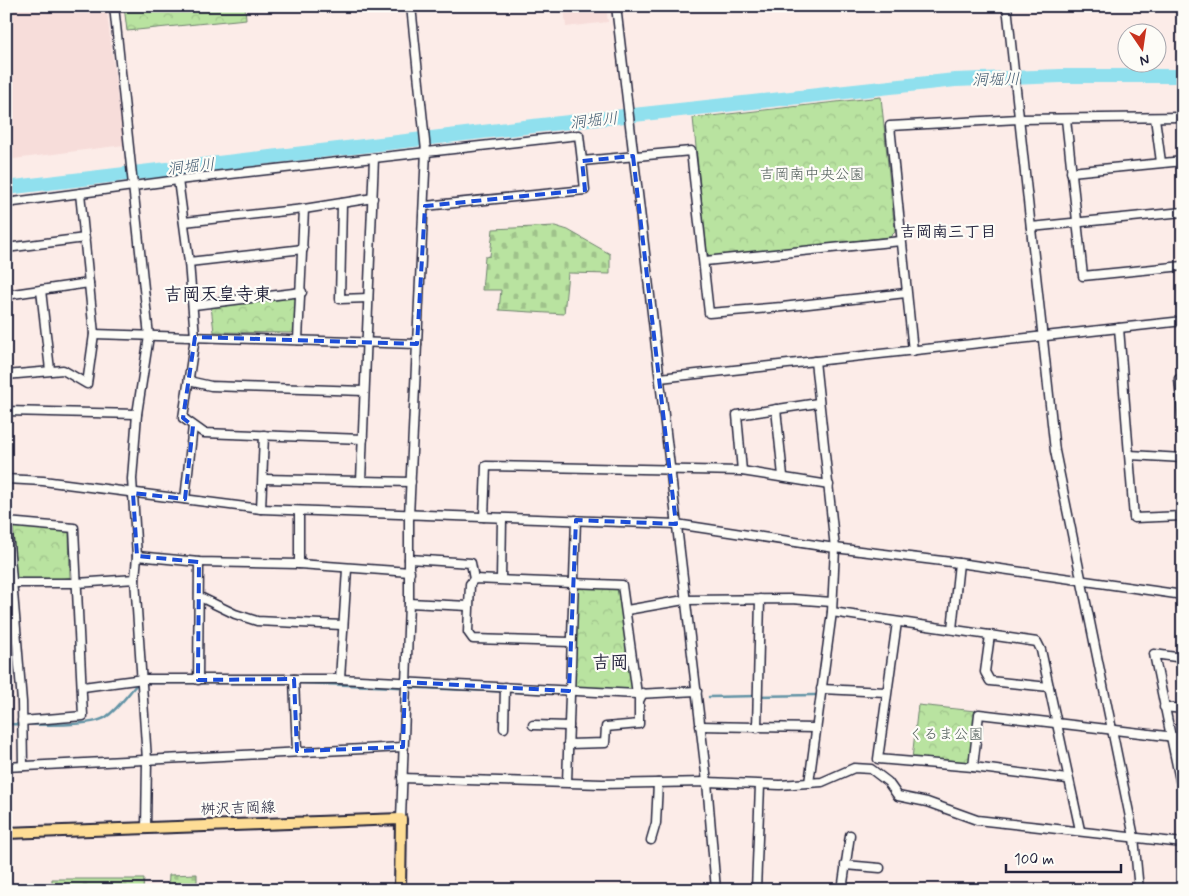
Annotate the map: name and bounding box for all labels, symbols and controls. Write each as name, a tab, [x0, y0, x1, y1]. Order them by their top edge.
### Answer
north arrow	[1116, 22, 1166, 72]
text: N	[1138, 50, 1151, 70]
water label: 洞堀川	[972, 69, 1020, 91]
water label: 洞堀川	[569, 108, 619, 134]
water label: 洞堀川	[166, 154, 216, 180]
park label: 吉岡南中央公園	[759, 165, 865, 185]
district label: 吉岡南三丁目	[900, 222, 996, 243]
district label: 吉岡天皇寺東	[164, 283, 272, 307]
district label: 吉岡	[592, 651, 628, 675]
park label: くるま公園	[908, 725, 984, 745]
street label: 桝沢吉岡線	[200, 798, 276, 820]
scale bar	[1006, 841, 1122, 873]
text: 100 m	[1014, 850, 1054, 870]

